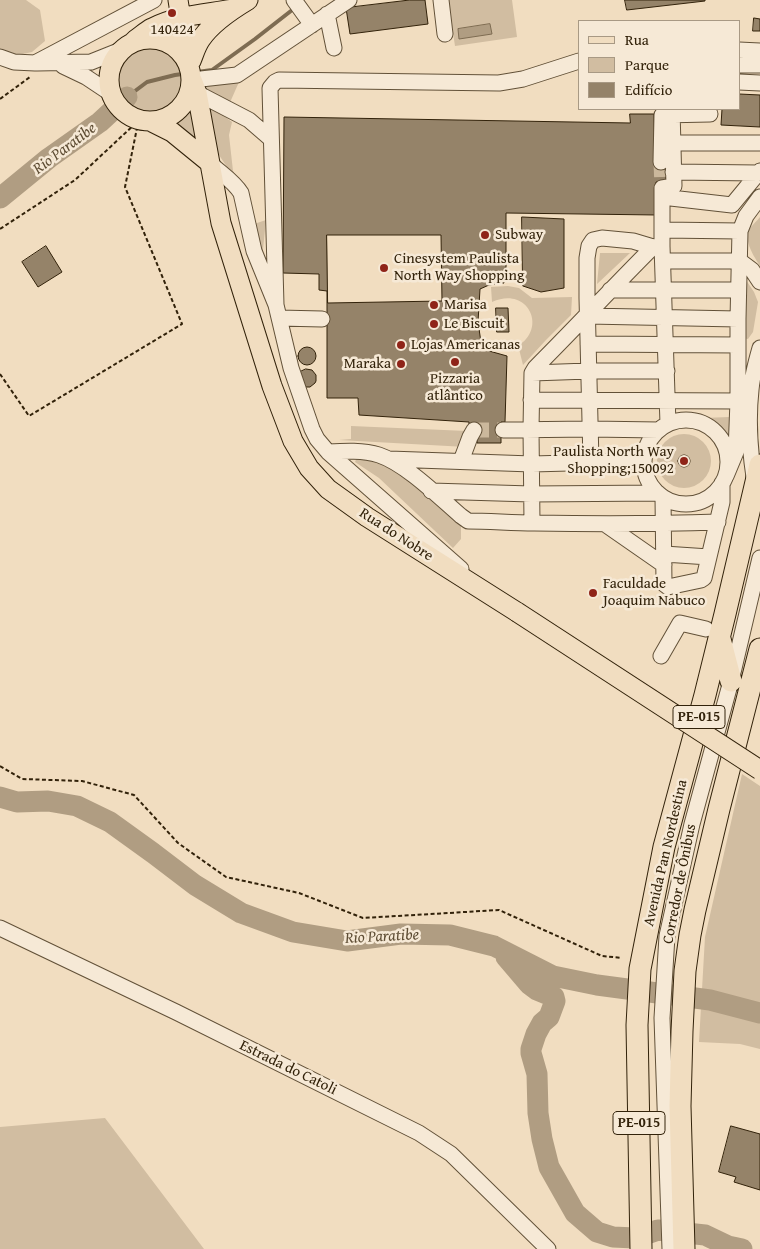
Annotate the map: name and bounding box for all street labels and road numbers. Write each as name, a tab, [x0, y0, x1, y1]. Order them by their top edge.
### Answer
street label: Rua do Nobre	[356, 504, 436, 566]
road number: PE-015	[673, 706, 725, 729]
street label: Avenida Pan Nordestina	[640, 778, 692, 928]
street label: Corredor de Ônibus	[660, 822, 700, 946]
street label: Estrada do Catoli	[236, 1037, 340, 1099]
road number: PE-015	[613, 1112, 665, 1134]

